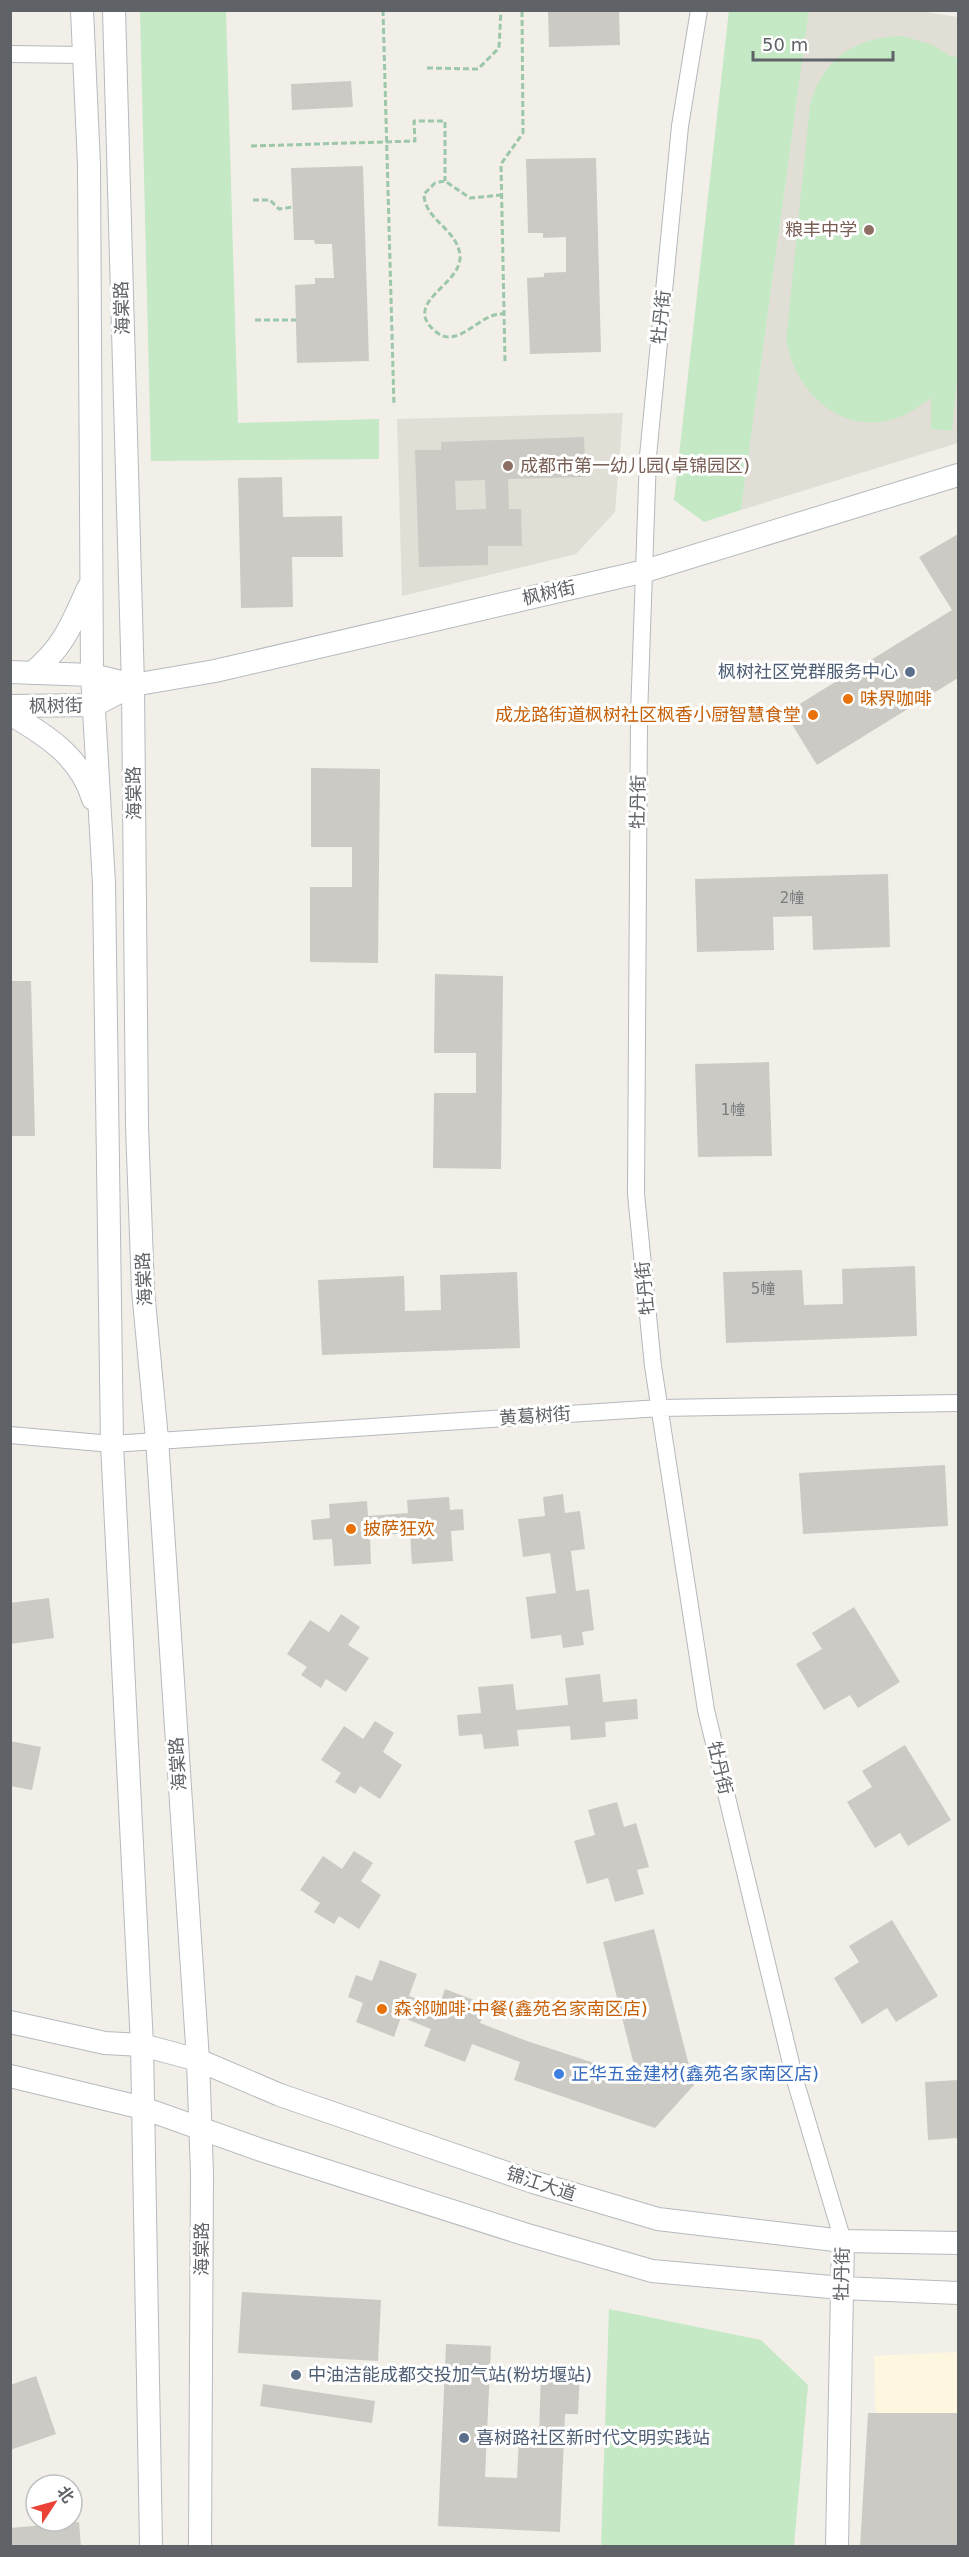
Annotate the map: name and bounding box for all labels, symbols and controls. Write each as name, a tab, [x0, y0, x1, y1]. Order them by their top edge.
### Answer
scale bar	[753, 24, 892, 62]
text: 50 m	[762, 34, 808, 55]
place label: 粮丰中学	[785, 219, 857, 240]
marker: 粮丰中学	[862, 223, 876, 237]
street label: 海棠路	[110, 281, 133, 335]
street label: 牡丹街	[647, 289, 674, 345]
place label: 成都市第一幼儿园(卓锦园区)	[520, 455, 750, 476]
marker: 成都市第一幼儿园(卓锦园区)	[501, 459, 515, 473]
street label: 枫树街	[520, 576, 578, 609]
place label: 枫树社区党群服务中心	[718, 661, 898, 682]
marker: 枫树社区党群服务中心	[903, 665, 917, 679]
place label: 味界咖啡	[860, 688, 932, 709]
marker: 味界咖啡	[841, 692, 855, 706]
street label: 枫树街	[29, 695, 83, 716]
place label: 成龙路街道枫树社区枫香小厨智慧食堂	[495, 704, 801, 725]
marker: 成龙路街道枫树社区枫香小厨智慧食堂	[806, 708, 820, 722]
street label: 海棠路	[123, 766, 144, 820]
street label: 牡丹街	[627, 775, 648, 829]
house number: 2幢	[780, 889, 804, 907]
house number: 1幢	[721, 1101, 745, 1119]
street label: 海棠路	[132, 1252, 155, 1307]
street label: 牡丹街	[631, 1260, 658, 1316]
house number: 5幢	[751, 1280, 775, 1298]
street label: 黄葛树街	[498, 1403, 572, 1428]
place label: 披萨狂欢	[363, 1518, 435, 1539]
marker: 披萨狂欢	[344, 1522, 358, 1536]
street label: 海棠路	[165, 1736, 190, 1792]
street label: 牡丹街	[704, 1739, 737, 1797]
place label: 森邻咖啡·中餐(鑫苑名家南区店)	[394, 1998, 648, 2019]
marker: 森邻咖啡·中餐(鑫苑名家南区店)	[375, 2002, 389, 2016]
place label: 正华五金建材(鑫苑名家南区店)	[571, 2063, 819, 2084]
marker: 正华五金建材(鑫苑名家南区店)	[552, 2067, 566, 2081]
street label: 锦江大道	[504, 2162, 579, 2205]
street label: 海棠路	[191, 2222, 212, 2276]
street label: 牡丹街	[831, 2247, 852, 2301]
place label: 中油洁能成都交投加气站(粉坊堰站)	[308, 2364, 592, 2385]
marker: 中油洁能成都交投加气站(粉坊堰站)	[289, 2368, 303, 2382]
place label: 喜树路社区新时代文明实践站	[476, 2427, 710, 2448]
marker: 喜树路社区新时代文明实践站	[457, 2431, 471, 2445]
north arrow	[24, 2473, 84, 2533]
text: 北	[53, 2482, 78, 2507]

